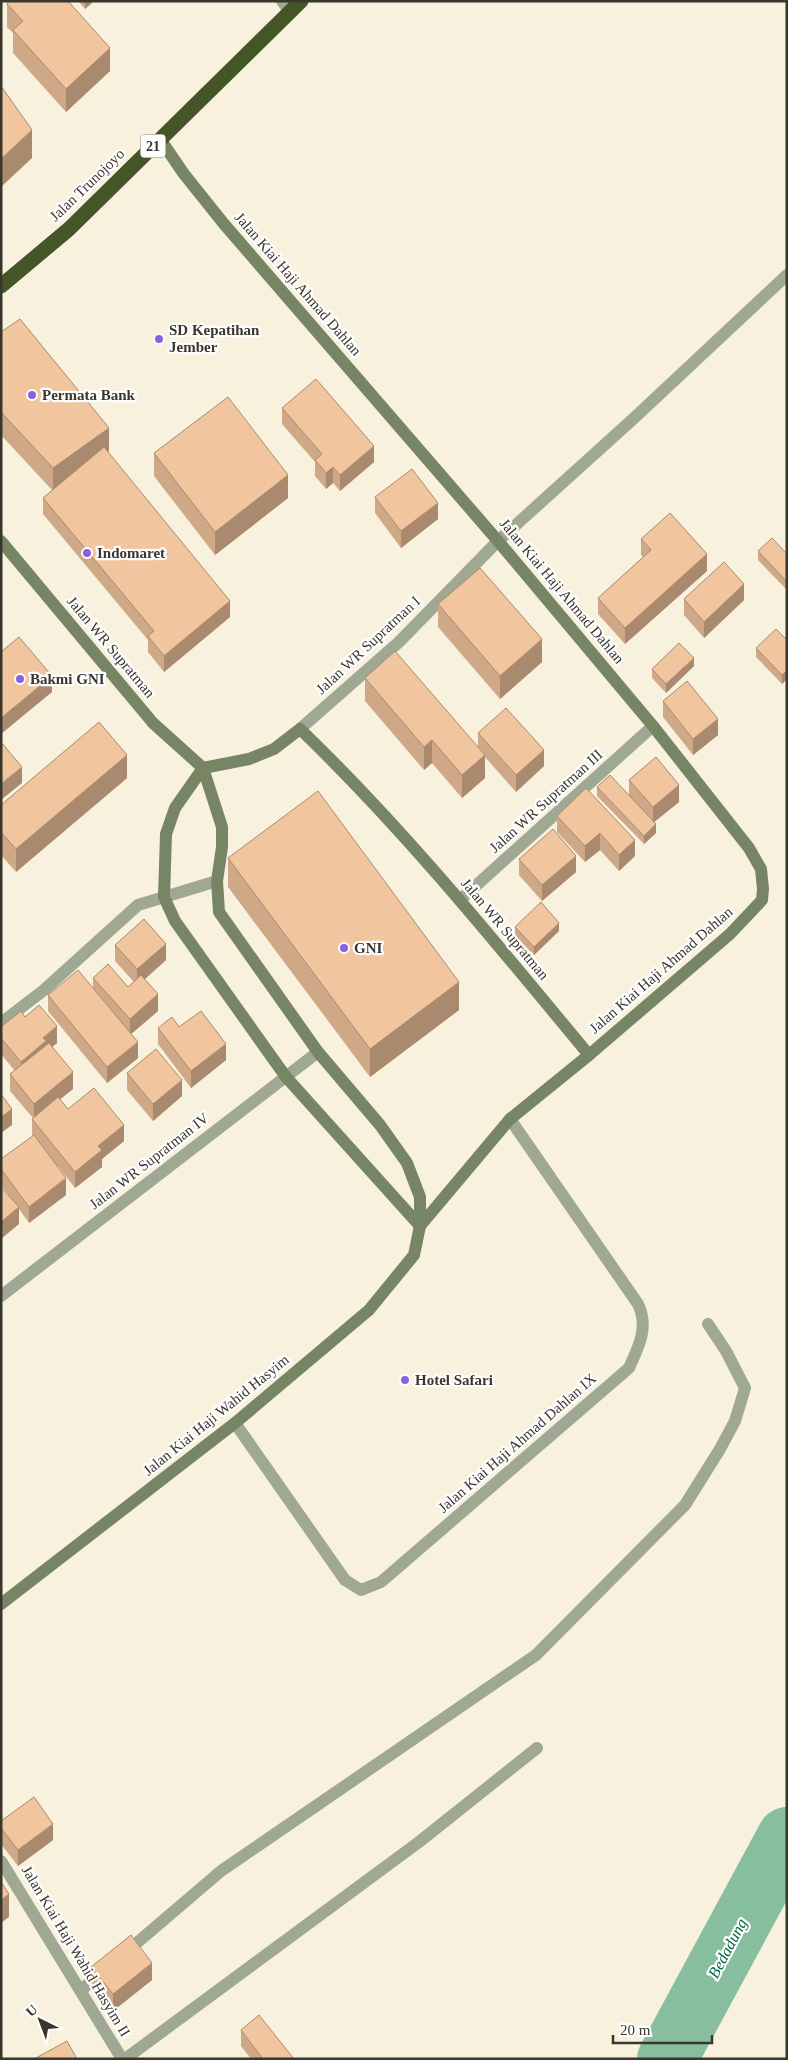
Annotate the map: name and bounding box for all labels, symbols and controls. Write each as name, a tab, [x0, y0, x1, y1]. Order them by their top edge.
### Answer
road number: 21	[140, 134, 166, 158]
street label: Jalan Trunojoyo	[47, 146, 127, 224]
street label: Jalan Kiai Haji Ahmad Dahlan	[232, 209, 365, 359]
place label: SD Kepatihan Jember	[169, 322, 260, 355]
marker: SD Kepatihan Jember	[153, 333, 165, 345]
place label: Permata Bank	[42, 387, 136, 403]
marker: Permata Bank	[26, 389, 38, 401]
street label: Jalan Kiai Haji Ahmad Dahlan	[497, 515, 628, 667]
place label: Indomaret	[97, 545, 165, 561]
marker: Indomaret	[81, 547, 93, 559]
street label: Jalan WR Supratman	[64, 593, 158, 701]
street label: Jalan WR Supratman I	[313, 593, 423, 697]
place label: Bakmi GNI	[30, 671, 105, 687]
marker: Bakmi GNI	[14, 673, 26, 685]
street label: Jalan WR Supratman III	[486, 746, 606, 856]
street label: Jalan WR Supratman	[458, 875, 552, 983]
street label: Jalan Kiai Haji Ahmad Dahlan	[586, 903, 736, 1036]
place label: GNI	[354, 940, 383, 956]
marker: GNI	[338, 942, 350, 954]
street label: Jalan WR Supratman IV	[86, 1109, 212, 1212]
street label: Jalan Kiai Haji Wahid Hasyim	[140, 1351, 292, 1479]
street label: Jalan Kiai Haji Ahmad Dahlan IX	[435, 1370, 599, 1516]
place label: Hotel Safari	[415, 1372, 493, 1388]
marker: Hotel Safari	[399, 1374, 411, 1386]
street label: Jalan Kiai Haji Wahid Hasyim II	[19, 1863, 133, 2039]
water label: Bedadung	[705, 1916, 751, 1981]
north arrow	[15, 1995, 65, 2045]
text: U	[23, 2002, 40, 2020]
scale bar	[613, 2012, 712, 2044]
text: 20 m	[620, 2022, 651, 2038]

